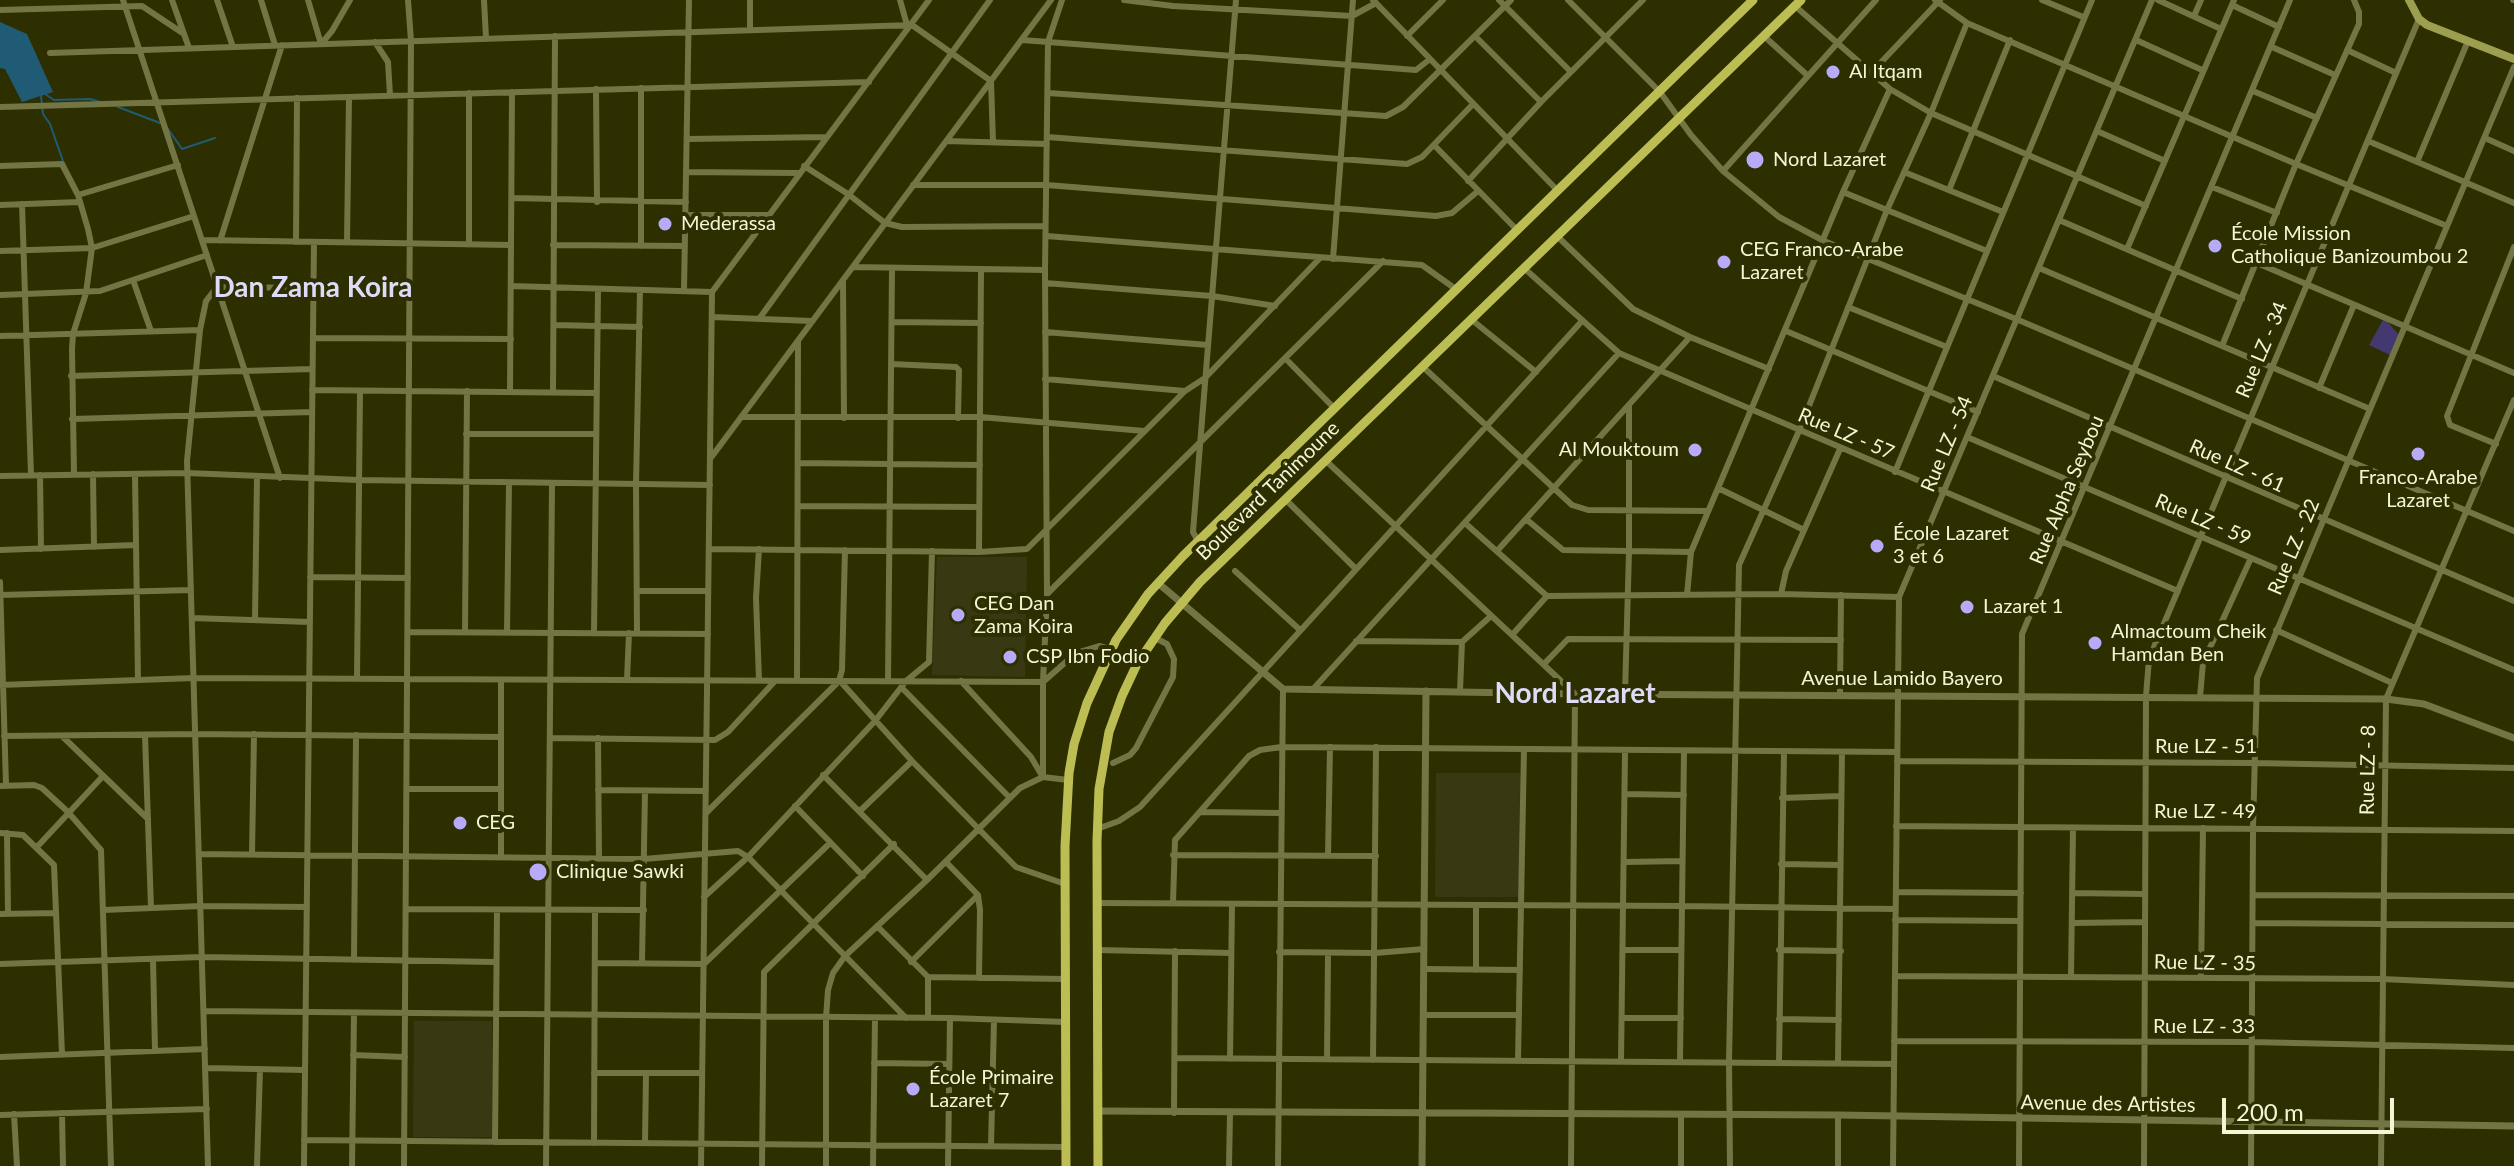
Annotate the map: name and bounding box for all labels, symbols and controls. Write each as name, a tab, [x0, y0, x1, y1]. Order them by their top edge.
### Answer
place label: Al Itqam	[1849, 60, 1922, 84]
marker: Al Itqam	[1824, 63, 1842, 81]
place label: Nord Lazaret	[1773, 148, 1886, 172]
marker: Nord Lazaret	[1744, 149, 1766, 171]
place label: Mederassa	[681, 212, 776, 236]
marker: Mederassa	[656, 215, 674, 233]
place label: École Mission Catholique Banizoumbou 2	[2231, 222, 2468, 269]
marker: École Mission Catholique Banizoumbou 2	[2206, 237, 2224, 255]
place label: CEG Franco-Arabe Lazaret	[1740, 238, 1903, 285]
marker: CEG Franco-Arabe Lazaret	[1715, 253, 1733, 271]
district label: Dan Zama Koira	[213, 271, 413, 305]
street label: Rue LZ - 34	[2231, 298, 2293, 402]
street label: Rue LZ - 54	[1916, 392, 1978, 496]
street label: Rue LZ - 57	[1794, 403, 1898, 465]
street label: Rue Alpha Seybou	[2025, 412, 2109, 568]
street label: Boulevard Tanimoune	[1191, 416, 1345, 566]
street label: Rue LZ - 61	[2185, 434, 2289, 498]
place label: Al Mouktoum	[1559, 438, 1679, 462]
marker: Al Mouktoum	[1686, 441, 1704, 459]
marker: Franco-Arabe Lazaret	[2409, 445, 2427, 463]
place label: Franco-Arabe Lazaret	[2358, 466, 2478, 513]
street label: Rue LZ - 59	[2151, 489, 2255, 551]
street label: Rue LZ - 22	[2263, 495, 2325, 599]
place label: École Lazaret 3 et 6	[1893, 522, 2009, 569]
marker: École Lazaret 3 et 6	[1868, 537, 1886, 555]
place label: CEG Dan Zama Koira	[974, 592, 1073, 639]
place label: Lazaret 1	[1983, 595, 2063, 619]
marker: Lazaret 1	[1958, 598, 1976, 616]
marker: CEG Dan Zama Koira	[949, 606, 967, 624]
place label: Almactoum Cheik Hamdan Ben	[2111, 620, 2266, 667]
marker: Almactoum Cheik Hamdan Ben	[2086, 634, 2104, 652]
place label: CSP Ibn Fodio	[1026, 645, 1149, 669]
marker: CSP Ibn Fodio	[1001, 648, 1019, 666]
street label: Avenue Lamido Bayero	[1801, 667, 2003, 691]
district label: Nord Lazaret	[1494, 677, 1656, 711]
street label: Rue LZ - 8	[2355, 725, 2381, 815]
street label: Rue LZ - 51	[2155, 735, 2257, 759]
street label: Rue LZ - 49	[2154, 800, 2256, 824]
place label: CEG	[476, 811, 515, 835]
marker: CEG	[451, 814, 469, 832]
place label: Clinique Sawki	[556, 860, 684, 884]
marker: Clinique Sawki	[527, 861, 549, 883]
street label: Rue LZ - 35	[2154, 950, 2256, 976]
street label: Rue LZ - 33	[2153, 1015, 2255, 1039]
place label: École Primaire Lazaret 7	[929, 1066, 1054, 1113]
marker: École Primaire Lazaret 7	[904, 1080, 922, 1098]
scale bar	[2226, 1082, 2398, 1132]
street label: Avenue des Artistes	[2020, 1090, 2196, 1118]
text: 200 m	[2236, 1097, 2304, 1126]

